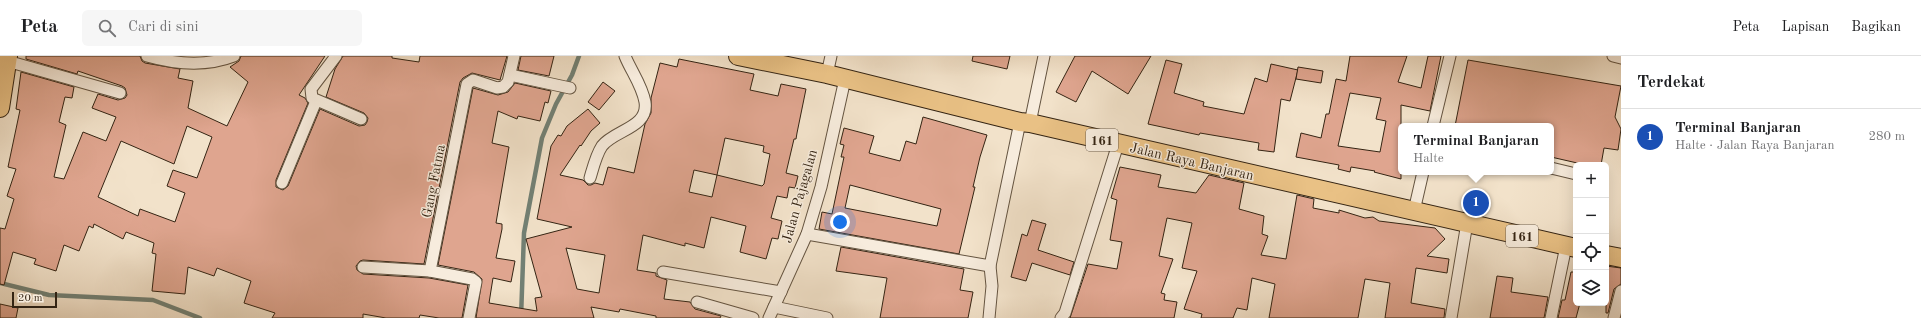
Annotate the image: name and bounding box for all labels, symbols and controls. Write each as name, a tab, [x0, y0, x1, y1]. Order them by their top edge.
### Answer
search box	[82, 10, 362, 46]
icon: search	[96, 17, 118, 39]
text: Peta	[20, 18, 58, 37]
text: Cari di sini	[128, 20, 199, 35]
text: Peta	[1732, 20, 1759, 34]
text: Lapisan	[1781, 20, 1829, 34]
text: Bagikan	[1851, 20, 1901, 34]
text: Terdekat	[1637, 74, 1705, 91]
text: Terminal Banjaran	[1675, 121, 1801, 136]
popup	[1398, 123, 1554, 175]
road number: 161	[1086, 129, 1118, 151]
text: 1	[1646, 130, 1654, 143]
text: 280 m	[1868, 130, 1905, 143]
text: Terminal Banjaran	[1413, 134, 1539, 149]
text: Halte · Jalan Raya Banjaran	[1675, 139, 1834, 152]
street label: Jalan Raya Banjaran	[1128, 141, 1256, 183]
street label: Gang Fatma	[420, 143, 448, 219]
street label: Jalan Pajagalan	[780, 147, 820, 245]
text: Halte	[1413, 152, 1444, 165]
map controls	[1573, 162, 1609, 306]
button: +	[1573, 162, 1609, 198]
pin: 1	[1463, 188, 1489, 218]
button: −	[1573, 198, 1609, 234]
your location	[830, 212, 850, 232]
road number: 161	[1506, 225, 1538, 247]
button: locate	[1573, 234, 1609, 270]
button: layers	[1573, 270, 1609, 306]
scale bar	[12, 290, 57, 309]
text: 20 m	[18, 293, 43, 304]

